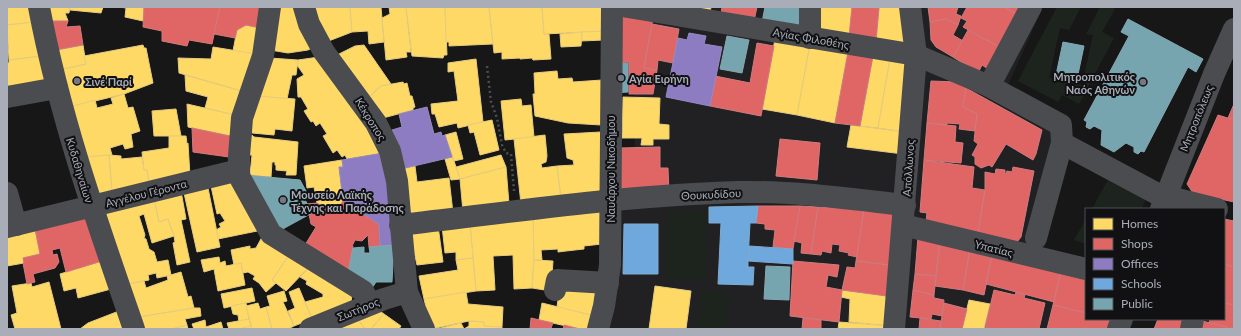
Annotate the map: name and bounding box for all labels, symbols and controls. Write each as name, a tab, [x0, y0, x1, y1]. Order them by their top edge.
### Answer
street label: Αγίας Φιλοθέης	[772, 25, 850, 51]
place label: Μητροπολιτικός Ναός Αθηνών	[1053, 70, 1136, 96]
place label: Αγία Ειρήνη	[628, 72, 689, 85]
marker: Αγία Ειρήνη	[616, 73, 626, 83]
place label: Σινέ Παρί	[85, 75, 133, 88]
marker: Σινέ Παρί	[72, 76, 82, 86]
marker: Μητροπολιτικός Ναός Αθηνών	[1138, 77, 1148, 87]
street label: Μητροπόλεως	[1177, 83, 1215, 153]
street label: Κέκροπος	[353, 95, 389, 143]
street label: Ναυάρχου Νικοδήμου	[604, 115, 617, 223]
street label: Κυδαθηναίων	[64, 136, 96, 204]
street label: Απόλλωνος	[900, 139, 916, 197]
street label: Αγγέλου Γέροντα	[104, 177, 188, 209]
street label: Θουκυδίδου	[681, 186, 741, 202]
place label: Μουσείο Λαϊκής Τέχνης και Παράδοσης	[291, 188, 405, 214]
marker: Μουσείο Λαϊκής Τέχνης και Παράδοσης	[278, 195, 288, 205]
legend	[1085, 208, 1225, 320]
text: Homes	[1121, 216, 1158, 231]
text: Shops	[1121, 236, 1153, 251]
street label: Υπατίας	[974, 237, 1014, 259]
text: Offices	[1121, 256, 1158, 271]
text: Schools	[1121, 276, 1162, 291]
street label: Σωτήρος	[335, 295, 381, 323]
text: Public	[1121, 296, 1153, 311]

